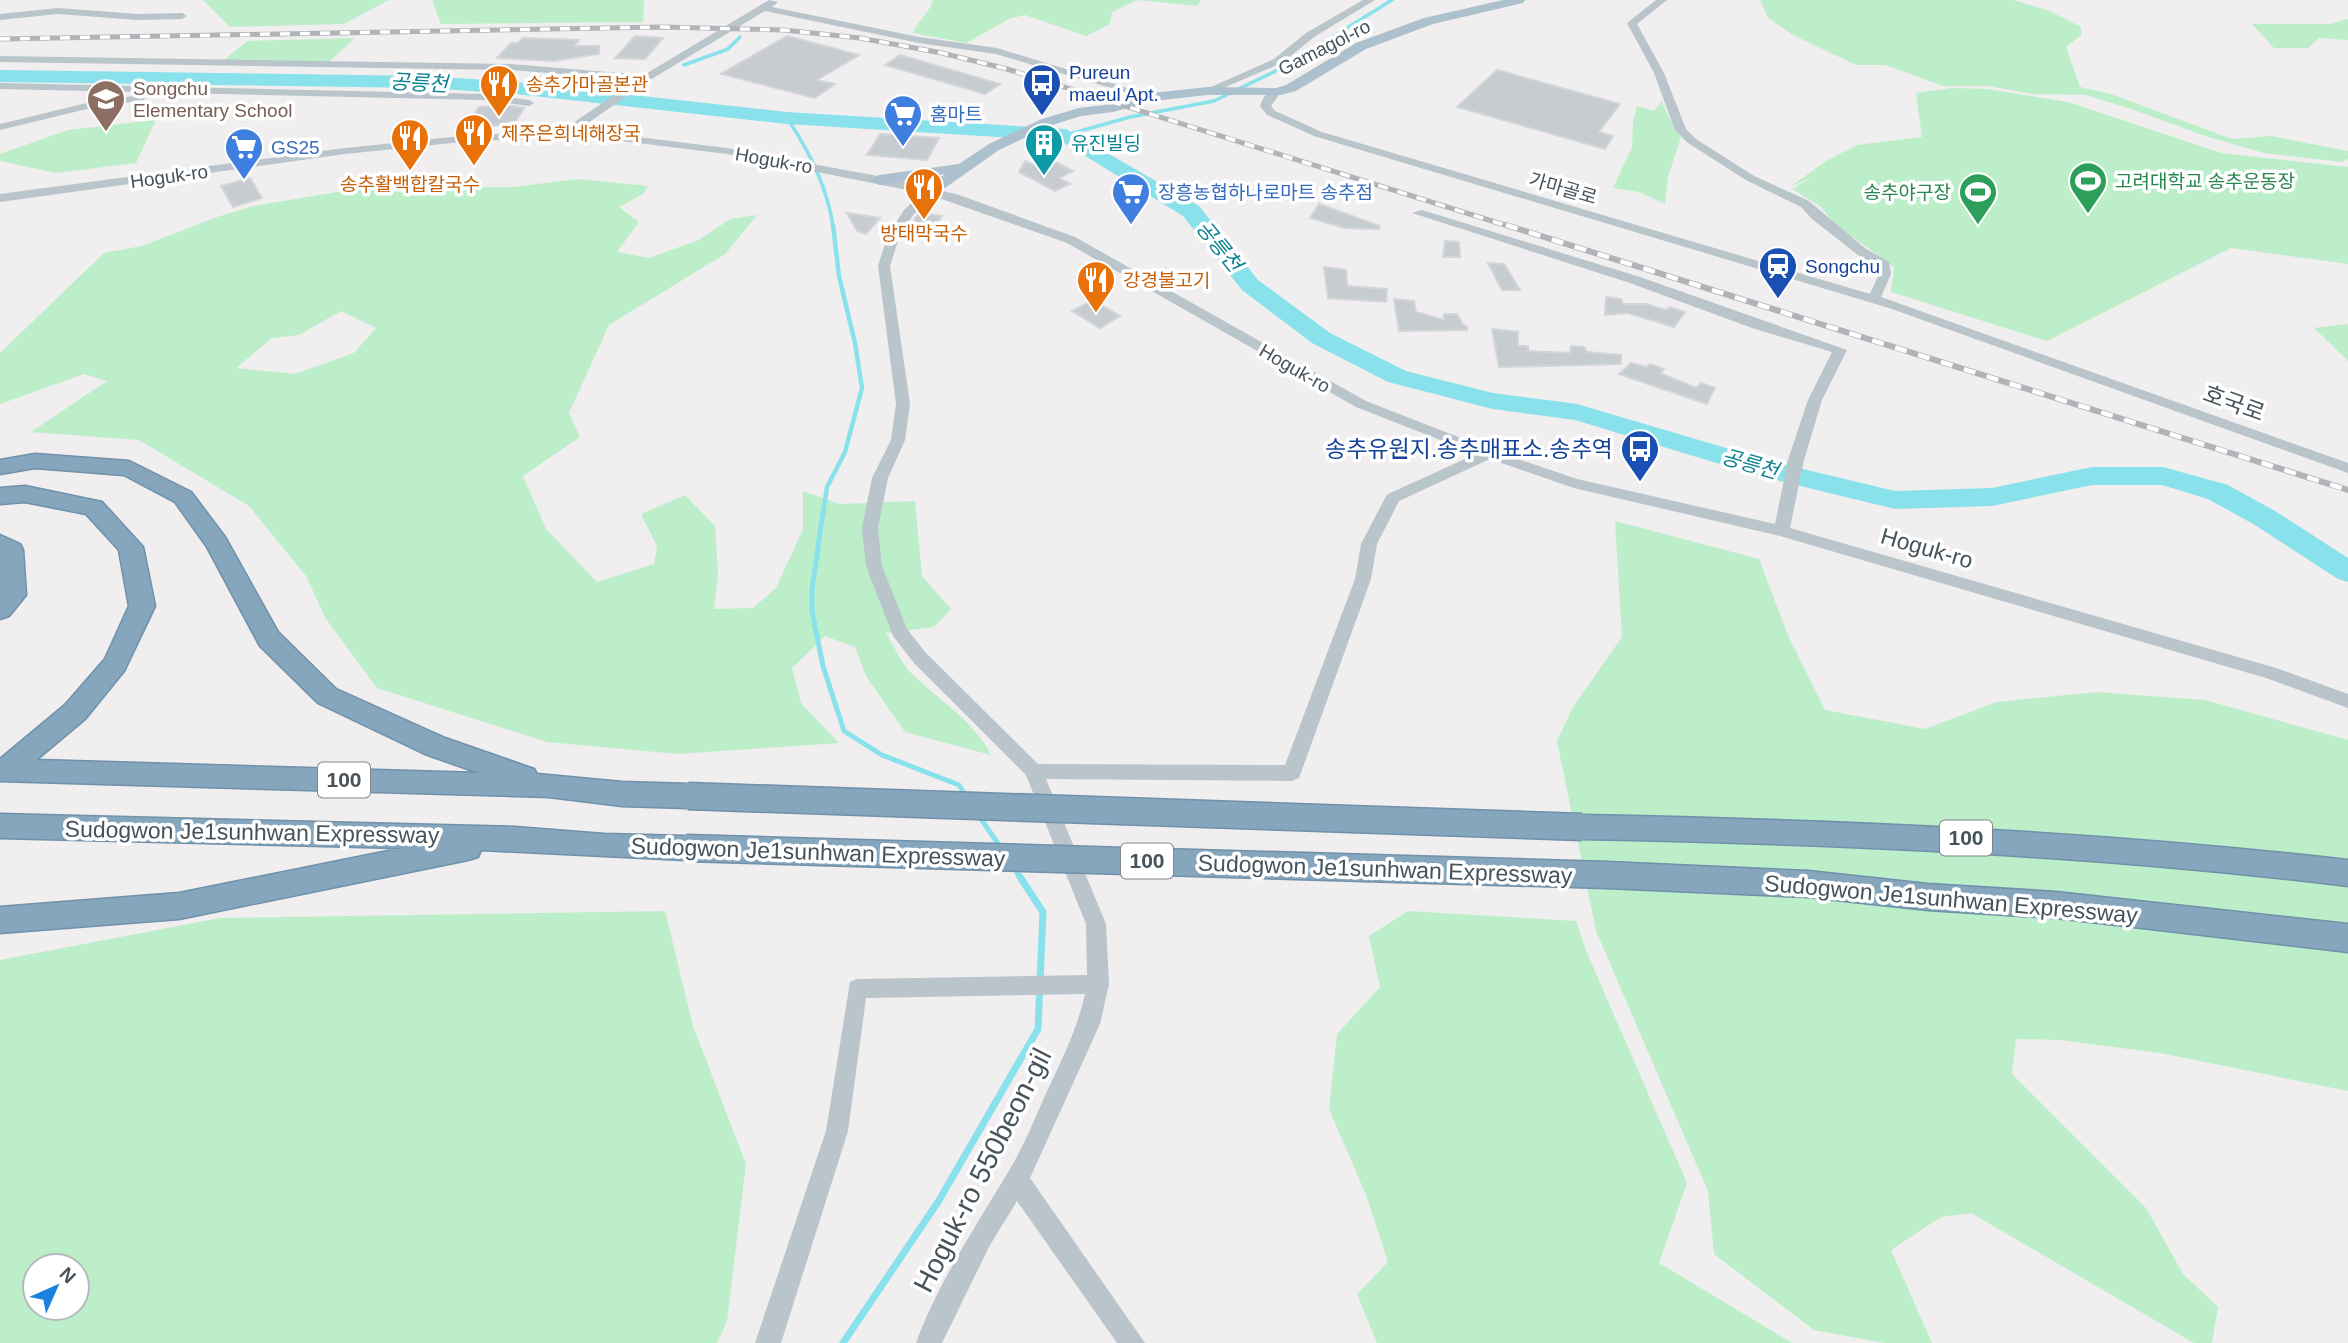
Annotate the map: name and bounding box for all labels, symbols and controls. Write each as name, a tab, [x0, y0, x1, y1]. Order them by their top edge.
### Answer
street label: Gamagol-ro	[1275, 15, 1374, 80]
bus stop icon: Pureun maeul Apt.	[1021, 62, 1063, 117]
place label: Pureun maeul Apt.	[1069, 62, 1159, 105]
restaurant icon: 송추가마골본관	[478, 63, 520, 118]
water label: 공릉천	[389, 69, 451, 96]
place label: 송추가마골본관	[526, 74, 648, 95]
school or university icon: Songchu Elementary School	[85, 78, 127, 133]
place label: Songchu Elementary School	[133, 78, 292, 121]
supermarket icon: 홈마트	[882, 93, 924, 148]
place label: 홈마트	[930, 104, 982, 125]
restaurant icon: 제주은희네해장국	[453, 112, 495, 167]
restaurant icon: 송추활백합칼국수	[389, 117, 431, 172]
building icon: 유진빌딩	[1023, 122, 1065, 177]
place label: 제주은희네해장국	[501, 123, 641, 144]
supermarket icon: GS25	[223, 126, 265, 181]
place label: 유진빌딩	[1071, 133, 1141, 154]
place label: GS25	[271, 137, 320, 158]
street label: Hoguk-ro	[734, 143, 814, 178]
sports icon: 고려대학교 송추운동장	[2067, 160, 2109, 215]
street label: Hoguk-ro	[129, 161, 209, 192]
restaurant icon: 방태막국수	[903, 166, 945, 221]
street label: 가마골로	[1526, 169, 1599, 208]
supermarket icon: 장흥농협하나로마트 송추점	[1110, 171, 1152, 226]
sports icon: 송추야구장	[1957, 171, 1999, 226]
place label: 고려대학교 송추운동장	[2115, 171, 2295, 192]
place label: 송추활백합칼국수	[340, 174, 480, 195]
place label: 장흥농협하나로마트 송추점	[1158, 182, 1373, 203]
place label: 송추야구장	[1864, 182, 1951, 203]
water label: 공릉천	[1192, 216, 1248, 278]
place label: 방태막국수	[880, 223, 968, 244]
station icon: Songchu	[1757, 245, 1799, 300]
place label: Songchu	[1805, 256, 1880, 277]
restaurant icon: 강경불고기	[1075, 259, 1117, 314]
place label: 강경불고기	[1123, 270, 1210, 291]
street label: Hoguk-ro	[1256, 340, 1334, 397]
street label: 호국로	[2200, 380, 2268, 426]
bus stop icon: 송추유원지.송추매표소.송추역	[1619, 428, 1661, 483]
place label: 송추유원지.송추매표소.송추역	[1325, 436, 1613, 462]
water label: 공릉천	[1719, 444, 1784, 483]
street label: Hoguk-ro	[1878, 522, 1976, 574]
road number: 100	[318, 762, 370, 798]
street label: Sudogwon Je1sunhwan Expressway	[64, 816, 440, 848]
road number: 100	[1940, 820, 1992, 856]
street label: Sudogwon Je1sunhwan Expressway	[630, 832, 1006, 872]
road number: 100	[1121, 844, 1173, 878]
street label: Sudogwon Je1sunhwan Expressway	[1197, 849, 1573, 889]
street label: Sudogwon Je1sunhwan Expressway	[1763, 870, 2139, 928]
street label: Hoguk-ro 550beon-gil	[908, 1043, 1057, 1297]
north arrow	[21, 1252, 91, 1322]
text: N	[55, 1263, 80, 1288]

